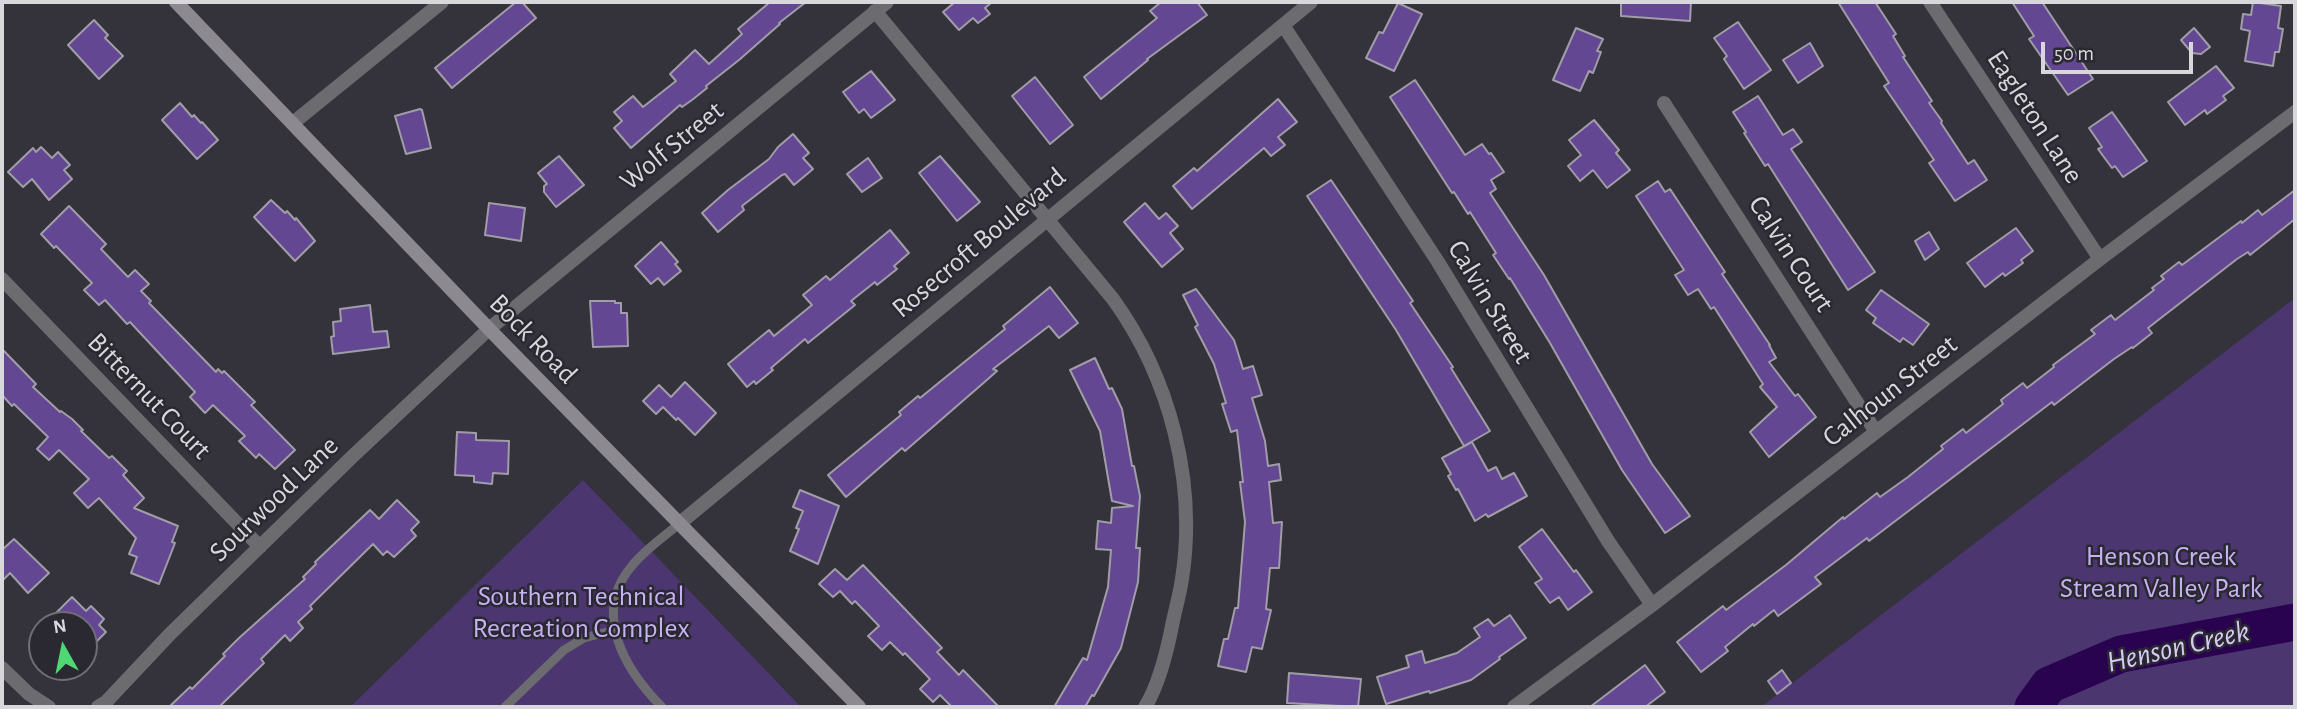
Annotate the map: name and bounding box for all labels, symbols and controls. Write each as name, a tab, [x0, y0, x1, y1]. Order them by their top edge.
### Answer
scale bar	[2045, 28, 2197, 72]
text: 50 m	[2054, 43, 2094, 64]
street label: Eagleton Lane	[1979, 44, 2091, 190]
street label: Wolf Street	[613, 94, 731, 198]
street label: Rosecroft Boulevard	[885, 160, 1073, 326]
street label: Calvin Court	[1741, 190, 1841, 318]
street label: Calvin Street	[1440, 234, 1540, 370]
street label: Bock Road	[482, 287, 584, 391]
street label: Bitternut Court	[80, 326, 218, 466]
street label: Calhoun Street	[1816, 328, 1964, 454]
street label: Sourwood Lane	[202, 429, 346, 569]
park label: Henson Creek Stream Valley Park	[2060, 540, 2262, 606]
park label: Southern Technical Recreation Complex	[472, 580, 690, 646]
north arrow	[28, 611, 98, 681]
water label: Henson Creek	[2103, 613, 2253, 681]
text: N	[52, 616, 68, 637]

